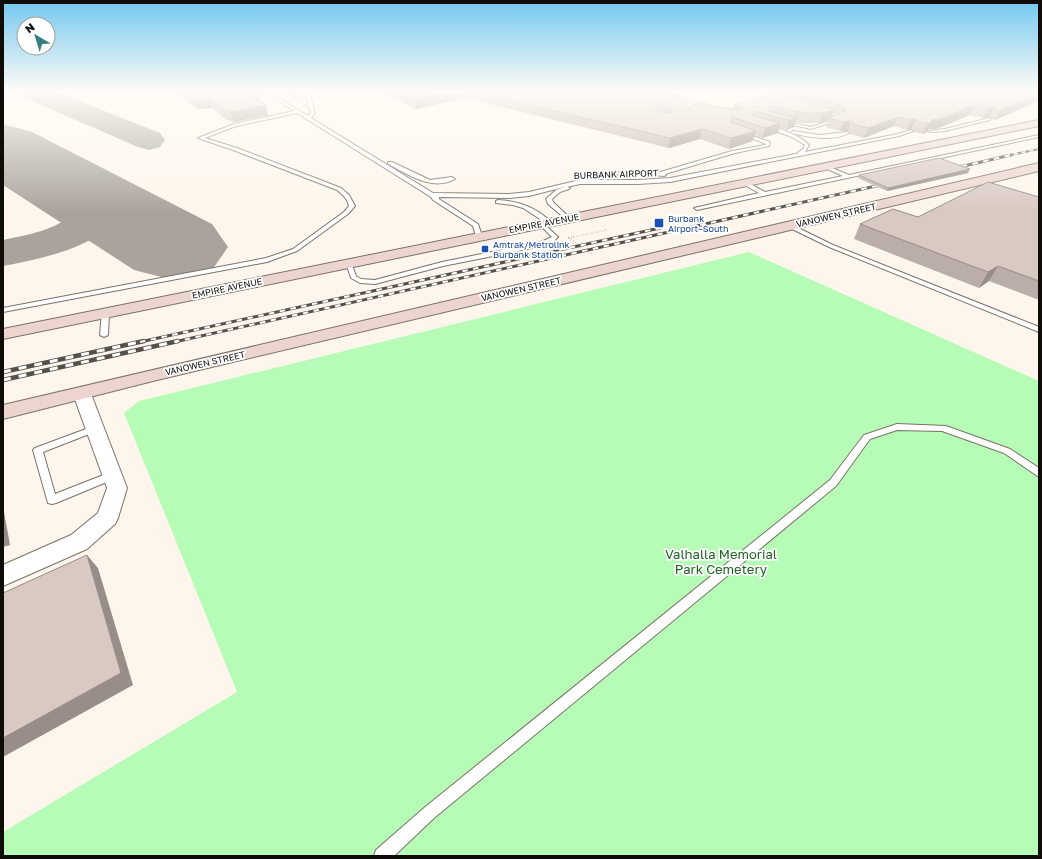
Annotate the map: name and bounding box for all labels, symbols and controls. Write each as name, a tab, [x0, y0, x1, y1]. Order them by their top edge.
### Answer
north arrow	[16, 16, 56, 56]
text: N	[22, 20, 37, 35]
street label: BURBANK AIRPORT	[573, 167, 659, 181]
street label: VANOWEN STREET	[795, 200, 878, 230]
street label: EMPIRE AVENUE	[508, 211, 580, 235]
place label: Burbank Airport–South	[668, 213, 729, 234]
marker: Burbank Airport–South	[653, 217, 665, 229]
place label: Amtrak/Metrolink Burbank Station	[493, 239, 570, 260]
marker: Amtrak/Metrolink Burbank Station	[480, 244, 490, 254]
street label: VANOWEN STREET	[480, 274, 563, 304]
street label: EMPIRE AVENUE	[191, 275, 263, 301]
street label: VANOWEN STREET	[164, 348, 247, 378]
park label: Valhalla Memorial Park Cemetery	[665, 546, 777, 577]

